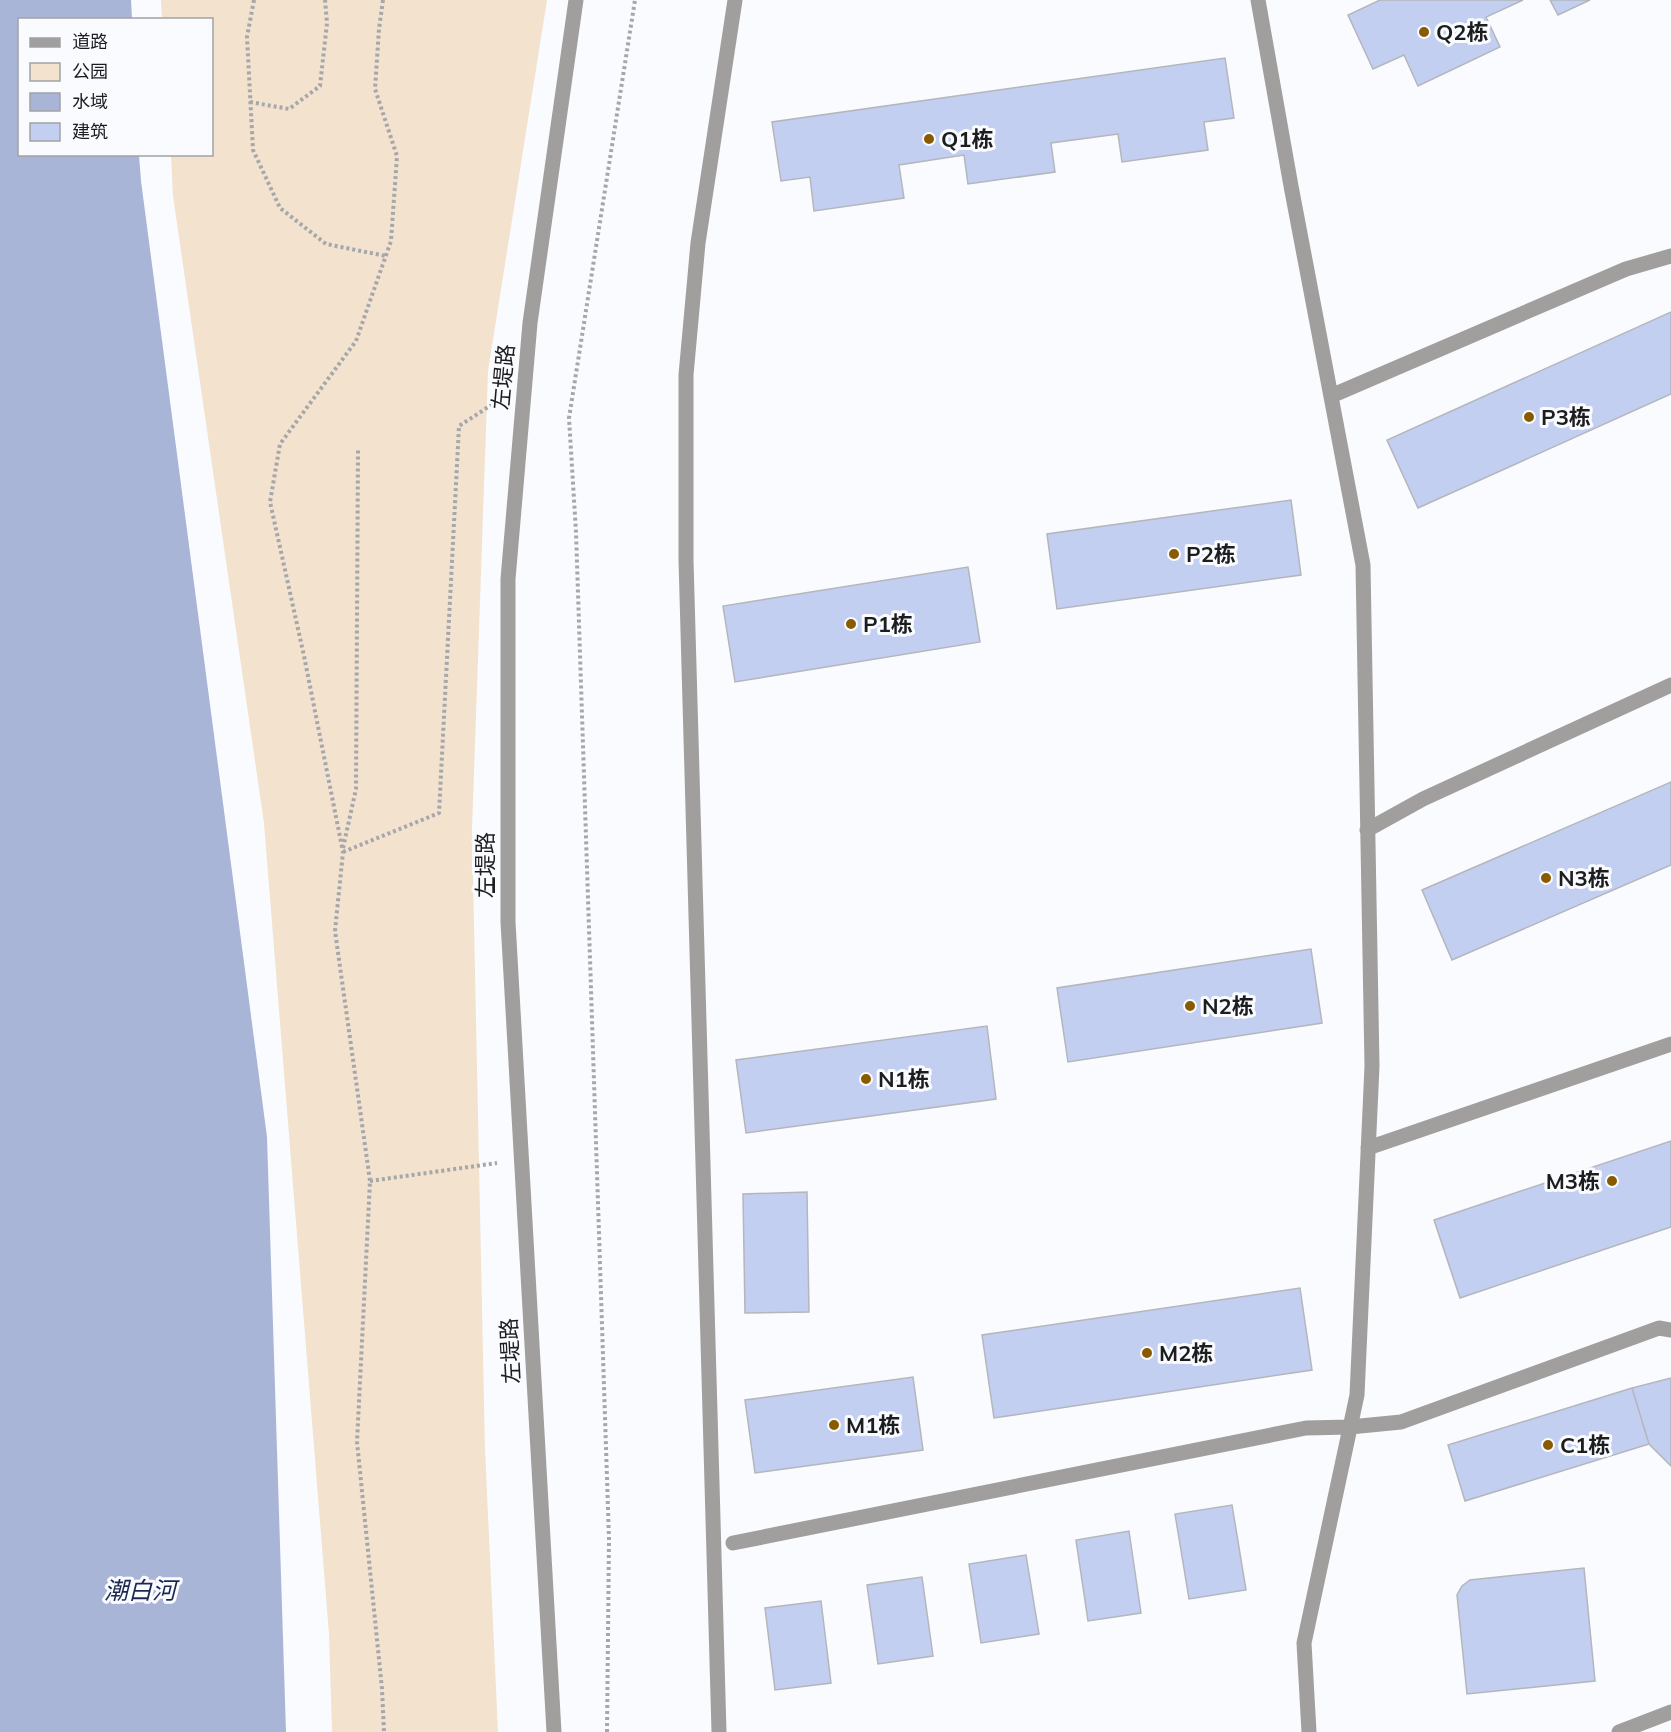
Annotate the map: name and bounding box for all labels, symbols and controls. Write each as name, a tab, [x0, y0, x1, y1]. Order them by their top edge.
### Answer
legend	[18, 18, 213, 156]
place label: Q2栋	[1436, 18, 1489, 46]
marker: Q2栋	[1417, 25, 1431, 39]
text: 道路	[72, 30, 108, 53]
text: 公园	[72, 60, 108, 83]
text: 水域	[72, 90, 108, 113]
text: 建筑	[72, 120, 108, 143]
place label: Q1栋	[941, 125, 994, 153]
marker: Q1栋	[922, 132, 936, 146]
street label: 左堤路	[486, 343, 520, 411]
place label: P3栋	[1541, 403, 1591, 431]
marker: P3栋	[1522, 410, 1536, 424]
place label: P2栋	[1186, 540, 1236, 568]
marker: P2栋	[1167, 547, 1181, 561]
place label: P1栋	[863, 610, 913, 638]
marker: P1栋	[844, 617, 858, 631]
street label: 左堤路	[471, 832, 499, 898]
place label: N3栋	[1558, 864, 1610, 892]
marker: N3栋	[1539, 871, 1553, 885]
place label: N2栋	[1202, 992, 1254, 1020]
marker: N2栋	[1183, 999, 1197, 1013]
place label: N1栋	[878, 1065, 930, 1093]
marker: N1栋	[859, 1072, 873, 1086]
place label: M3栋	[1546, 1167, 1600, 1195]
marker: M3栋	[1605, 1174, 1619, 1188]
street label: 左堤路	[494, 1317, 526, 1385]
place label: M2栋	[1159, 1339, 1213, 1367]
marker: M2栋	[1140, 1346, 1154, 1360]
place label: M1栋	[846, 1411, 900, 1439]
marker: M1栋	[827, 1418, 841, 1432]
place label: C1栋	[1560, 1431, 1610, 1459]
marker: C1栋	[1541, 1438, 1555, 1452]
water label: 潮白河	[104, 1575, 180, 1605]

